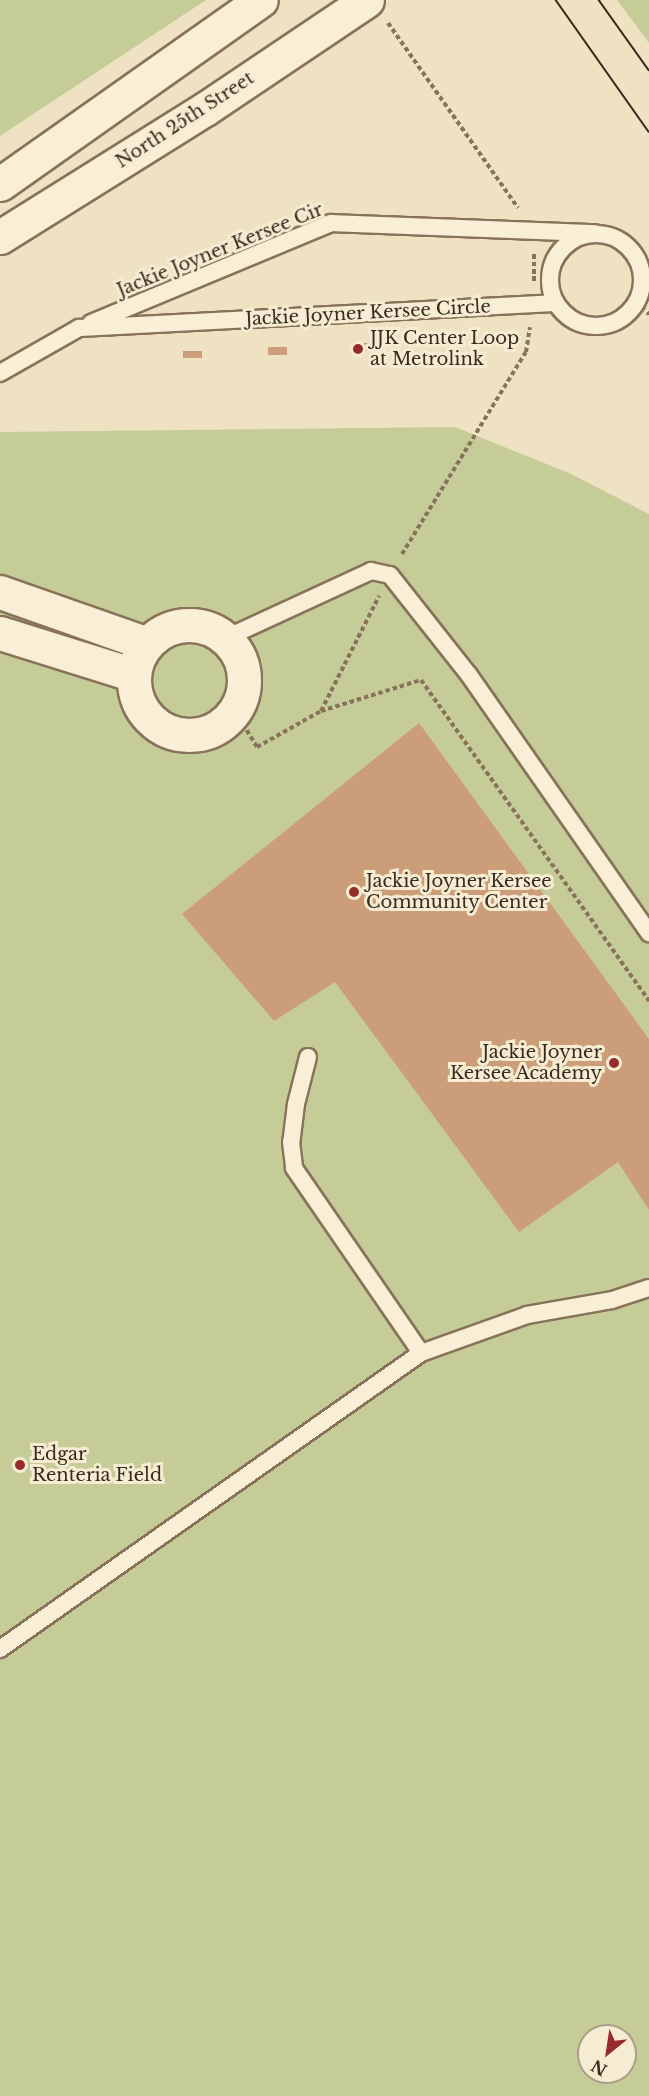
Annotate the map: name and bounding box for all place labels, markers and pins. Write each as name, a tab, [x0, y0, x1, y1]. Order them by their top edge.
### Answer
place label: JJK Center Loop at Metrolink	[370, 328, 520, 370]
marker: JJK Center Loop at Metrolink	[351, 342, 365, 356]
place label: Jackie Joyner Kersee Community Center	[366, 871, 552, 914]
marker: Jackie Joyner Kersee Community Center	[347, 885, 361, 899]
place label: Jackie Joyner Kersee Academy	[449, 1042, 602, 1084]
marker: Jackie Joyner Kersee Academy	[607, 1056, 621, 1070]
place label: Edgar Renteria Field	[32, 1444, 162, 1486]
marker: Edgar Renteria Field	[13, 1458, 27, 1472]

